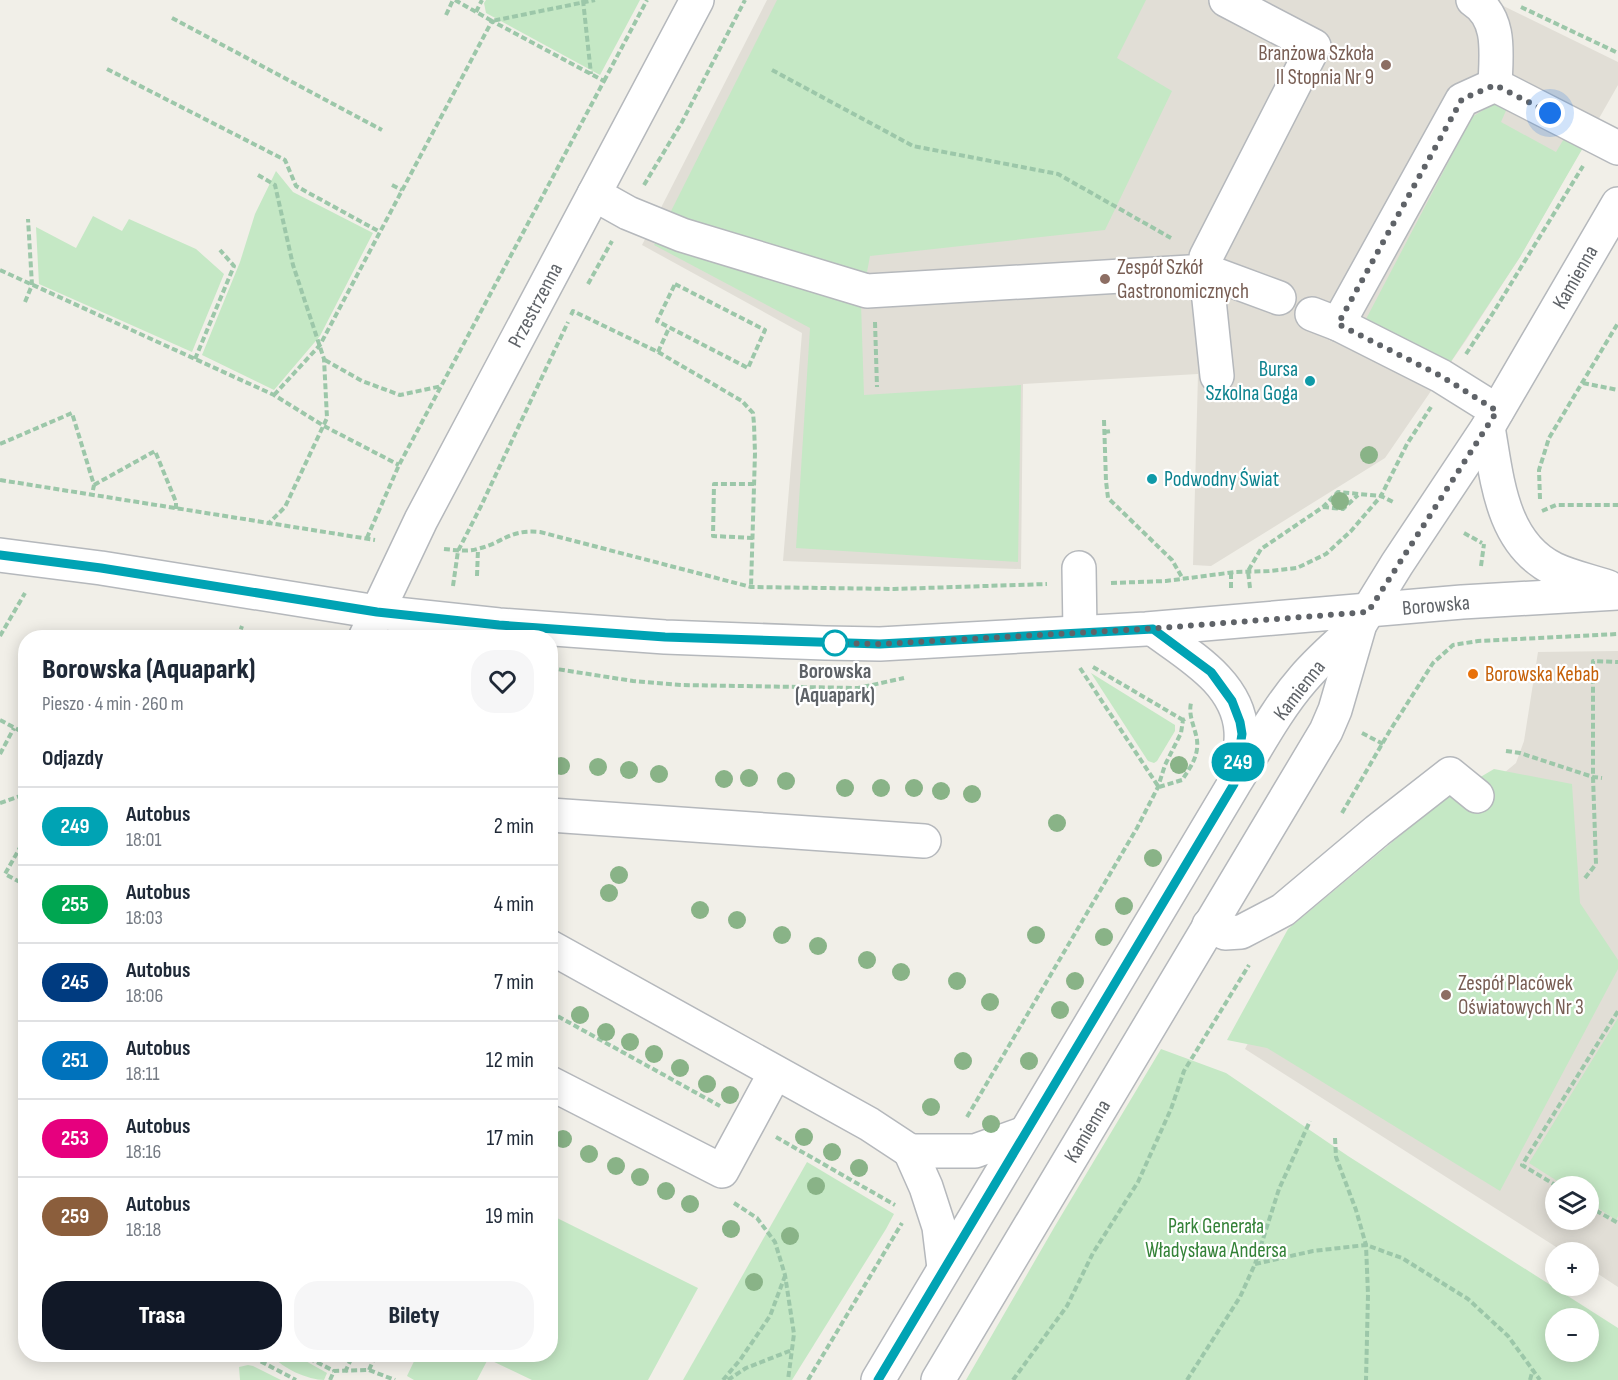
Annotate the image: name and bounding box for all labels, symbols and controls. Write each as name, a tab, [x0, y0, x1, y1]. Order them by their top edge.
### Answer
place label: Branżowa Szkoła II Stopnia Nr 9	[1258, 41, 1374, 90]
marker: Branżowa Szkoła II Stopnia Nr 9	[1379, 58, 1393, 72]
your location	[1535, 98, 1565, 128]
street label: Kamienna	[1547, 241, 1604, 314]
place label: Zespół Szkół Gastronomicznych	[1117, 255, 1249, 304]
street label: Przestrzenna	[503, 259, 568, 352]
marker: Zespół Szkół Gastronomicznych	[1098, 272, 1112, 286]
place label: Bursa Szkolna Goga	[1205, 357, 1298, 406]
marker: Bursa Szkolna Goga	[1303, 374, 1317, 388]
place label: Podwodny Świat	[1164, 467, 1279, 492]
marker: Podwodny Świat	[1145, 472, 1159, 486]
street label: Borowska	[1401, 590, 1471, 621]
marker: Borowska (Aquapark)	[822, 630, 848, 656]
button: heart	[471, 650, 534, 713]
text: Borowska (Aquapark)	[42, 653, 255, 686]
street label: Kamienna	[1268, 655, 1331, 725]
place label: Borowska (Aquapark)	[795, 659, 875, 708]
place label: Borowska Kebab	[1485, 662, 1599, 687]
marker: Borowska Kebab	[1466, 667, 1480, 681]
text: Pieszo · 4 min · 260 m	[42, 692, 184, 716]
line badge: 249	[1204, 742, 1272, 782]
text: Odjazdy	[42, 745, 103, 772]
text: 249	[1224, 750, 1252, 775]
text: Autobus	[126, 801, 190, 828]
text: 2 min	[494, 813, 534, 840]
text: 249	[61, 814, 89, 839]
text: 18:01	[126, 828, 161, 852]
text: Autobus	[126, 879, 190, 906]
text: 4 min	[494, 891, 534, 918]
text: 255	[61, 892, 89, 917]
text: 18:03	[126, 906, 163, 930]
text: Autobus	[126, 957, 190, 984]
text: 7 min	[494, 969, 534, 996]
text: 245	[61, 970, 89, 995]
place label: Zespół Placówek Oświatowych Nr 3	[1458, 971, 1584, 1020]
text: 18:06	[126, 984, 163, 1008]
marker: Zespół Placówek Oświatowych Nr 3	[1439, 988, 1453, 1002]
text: Autobus	[126, 1035, 190, 1062]
text: 12 min	[486, 1047, 534, 1074]
text: 251	[62, 1048, 88, 1073]
text: 18:11	[126, 1062, 160, 1086]
street label: Kamienna	[1059, 1095, 1116, 1167]
text: Autobus	[126, 1113, 190, 1140]
text: 17 min	[486, 1125, 534, 1152]
text: 253	[61, 1126, 89, 1151]
text: 18:16	[126, 1140, 161, 1164]
map controls	[1545, 1176, 1599, 1362]
button: layers	[1545, 1176, 1599, 1230]
text: Autobus	[126, 1191, 190, 1218]
text: 19 min	[485, 1203, 534, 1230]
text: 259	[61, 1204, 89, 1229]
park label: Park Generała Władysława Andersa	[1145, 1214, 1287, 1263]
text: 18:18	[126, 1218, 161, 1242]
button: +	[1545, 1242, 1599, 1296]
button: Trasa	[42, 1281, 282, 1350]
button: Bilety	[294, 1281, 534, 1350]
button: −	[1545, 1308, 1599, 1362]

